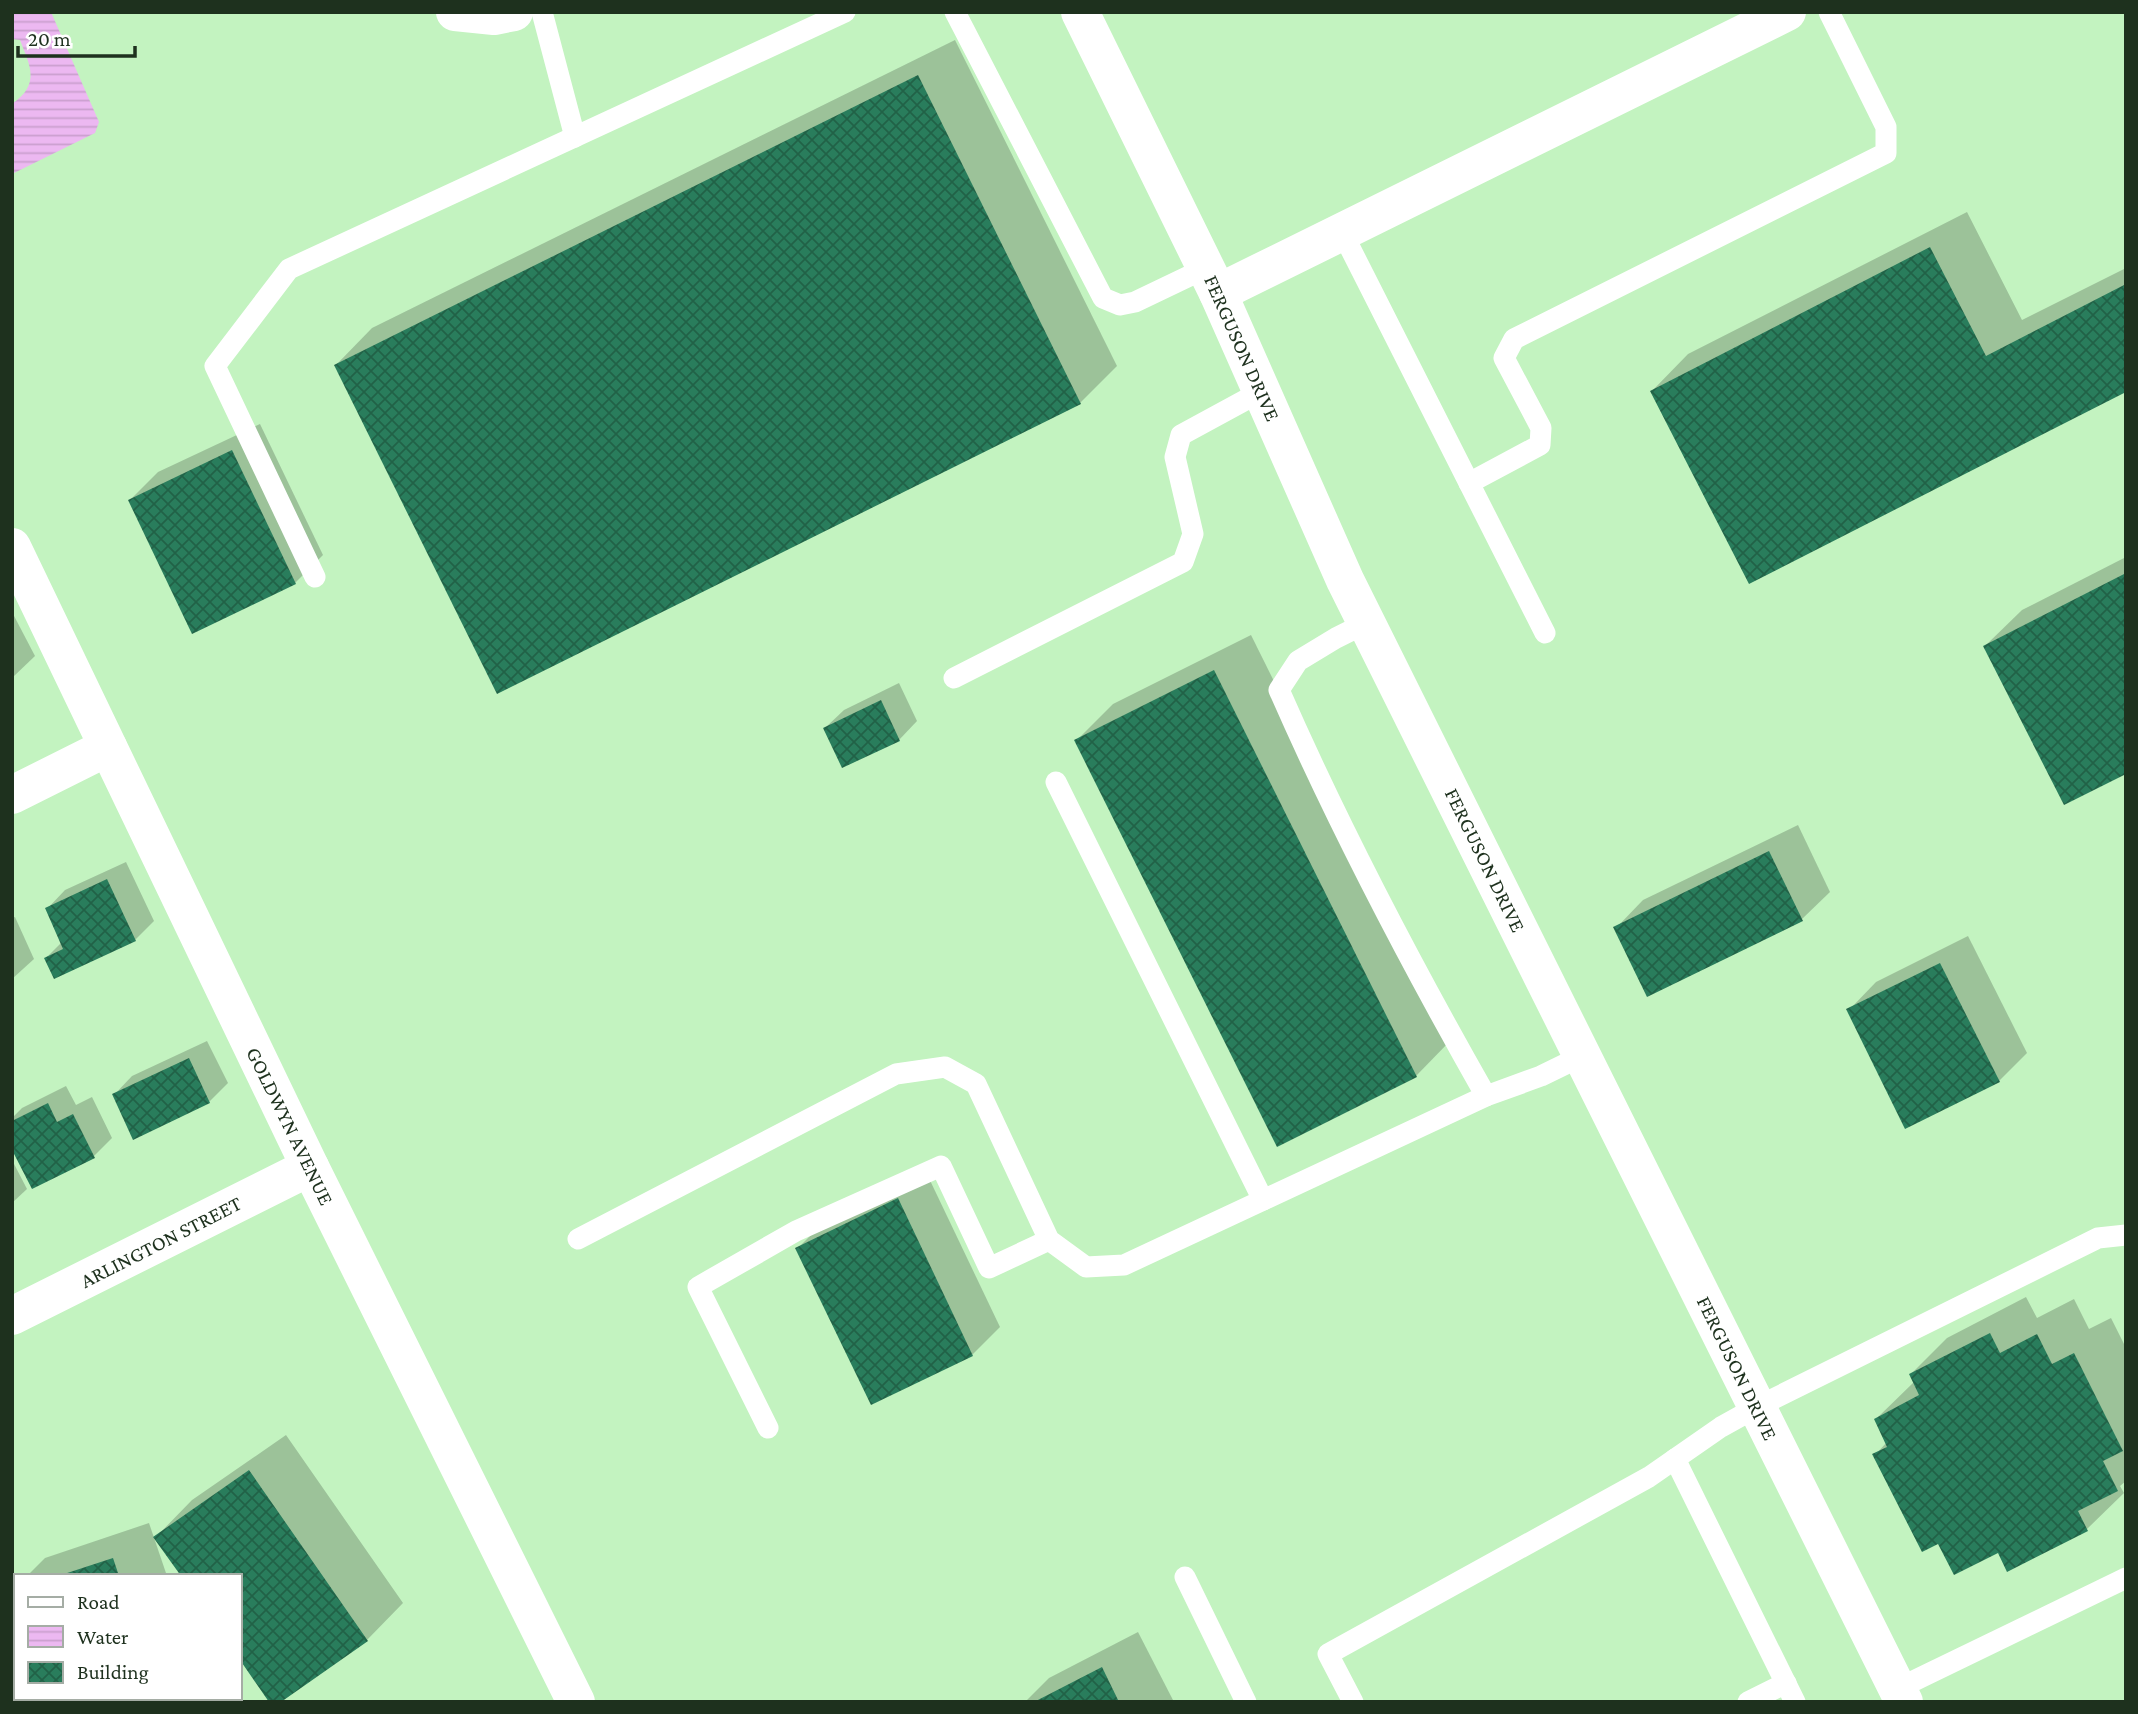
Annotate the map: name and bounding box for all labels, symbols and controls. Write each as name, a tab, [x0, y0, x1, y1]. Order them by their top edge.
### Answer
scale bar	[18, 14, 135, 58]
text: 20 m	[28, 27, 71, 51]
street label: FERGUSON DRIVE	[1199, 271, 1285, 425]
street label: FERGUSON DRIVE	[1440, 784, 1530, 936]
street label: GOLDWYN AVENUE	[241, 1043, 339, 1209]
street label: ARLINGTON STREET	[76, 1191, 246, 1293]
street label: FERGUSON DRIVE	[1692, 1292, 1782, 1444]
legend	[14, 1574, 242, 1700]
text: Road	[77, 1590, 120, 1614]
text: Water	[77, 1625, 129, 1649]
text: Building	[77, 1660, 149, 1684]

